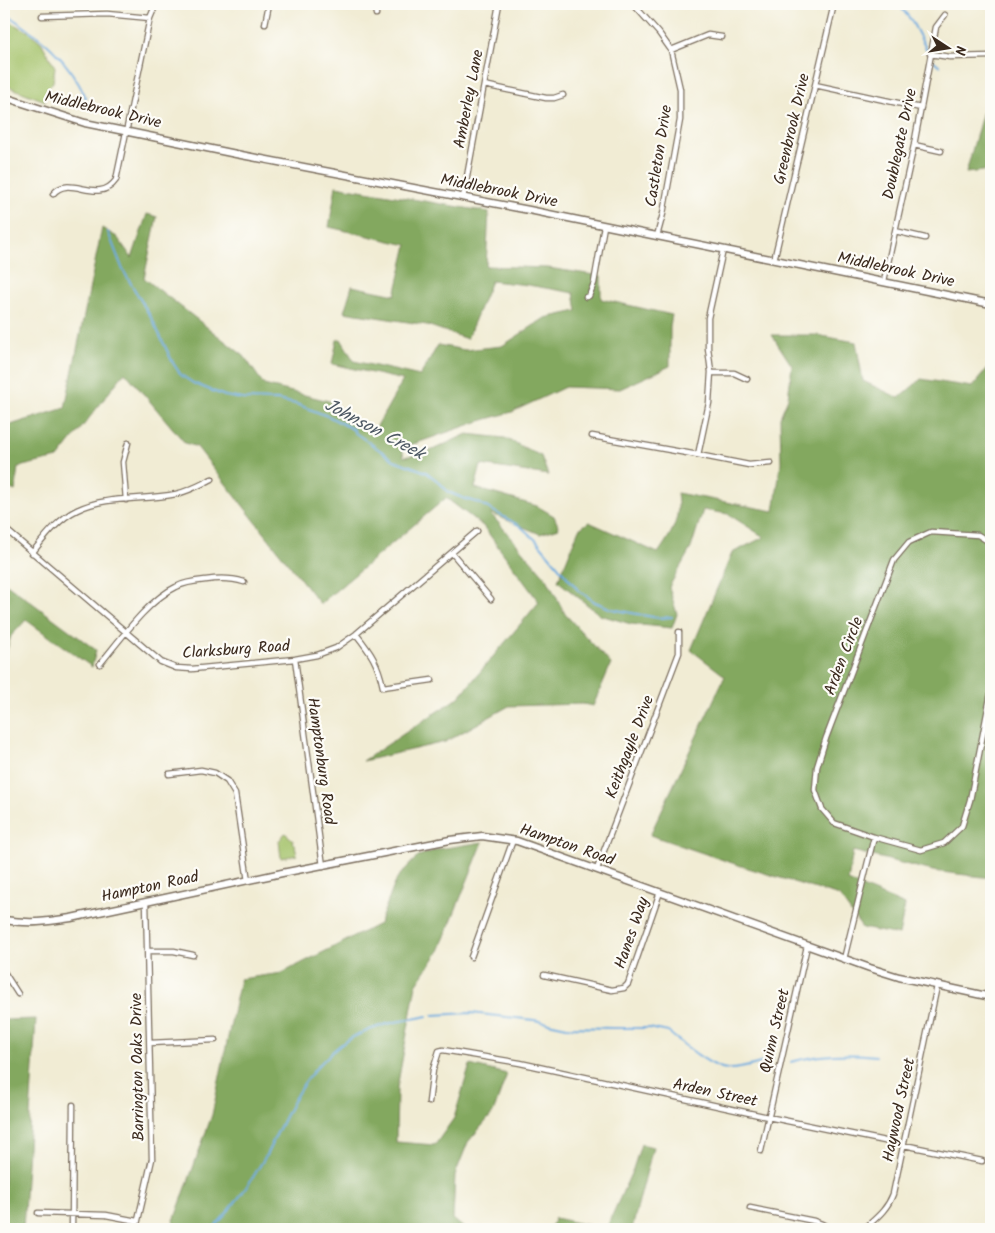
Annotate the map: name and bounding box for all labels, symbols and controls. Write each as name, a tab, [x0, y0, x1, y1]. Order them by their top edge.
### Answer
north arrow	[922, 22, 972, 72]
text: N	[948, 44, 971, 57]
street label: Amberley Lane	[447, 47, 491, 151]
street label: Greenbrook Drive	[767, 71, 817, 187]
street label: Middlebrook Drive	[42, 84, 164, 136]
street label: Doublegate Drive	[876, 86, 924, 202]
street label: Castleton Drive	[639, 103, 679, 209]
street label: Middlebrook Drive	[438, 167, 560, 215]
street label: Middlebrook Drive	[835, 245, 957, 295]
water label: Johnson Creek	[319, 391, 432, 470]
street label: Arden Circle	[818, 613, 870, 699]
street label: Clarksburg Road	[181, 634, 292, 666]
street label: Keithgayle Drive	[599, 692, 661, 802]
street label: Hamptonburg Road	[300, 696, 342, 827]
street label: Hampton Road	[516, 817, 619, 873]
street label: Hampton Road	[99, 864, 202, 910]
street label: Hanes Way	[608, 893, 656, 972]
street label: Quinn Street	[753, 986, 797, 1076]
street label: Barrington Oaks Drive	[124, 993, 152, 1141]
street label: Haywood Street	[876, 1055, 922, 1164]
street label: Arden Street	[670, 1072, 760, 1114]

